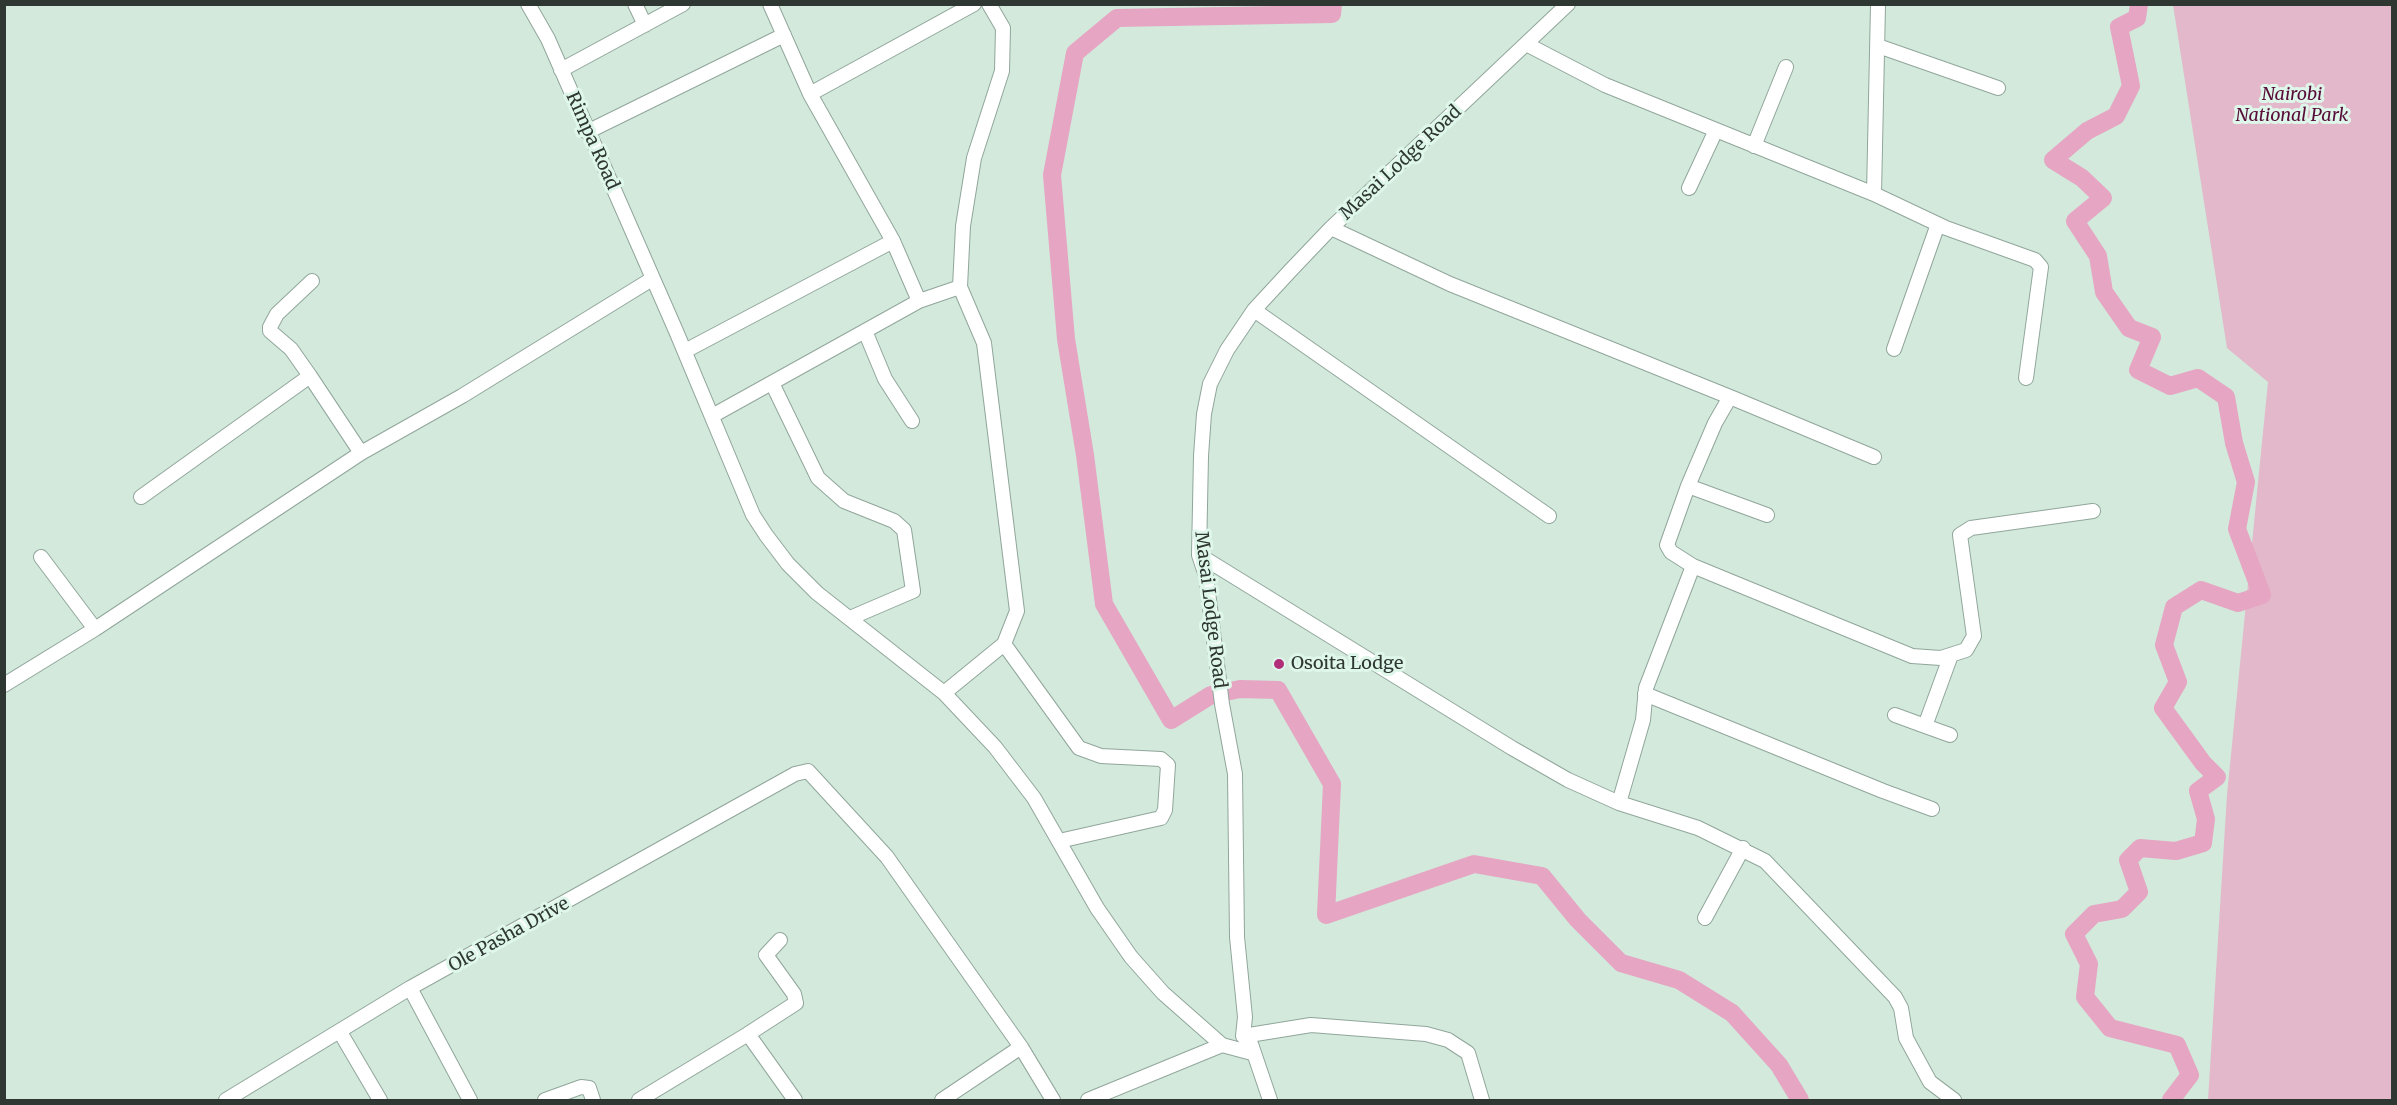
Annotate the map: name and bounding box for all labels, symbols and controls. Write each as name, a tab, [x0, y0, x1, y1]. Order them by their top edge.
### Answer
park label: Nairobi National Park	[2236, 84, 2348, 127]
street label: Rimpa Road	[561, 89, 623, 193]
street label: Masai Lodge Road	[1336, 101, 1466, 225]
street label: Masai Lodge Road	[1190, 530, 1230, 690]
place label: Osoita Lodge	[1291, 653, 1403, 675]
marker: Osoita Lodge	[1272, 657, 1286, 671]
street label: Ole Pasha Drive	[445, 893, 573, 977]

